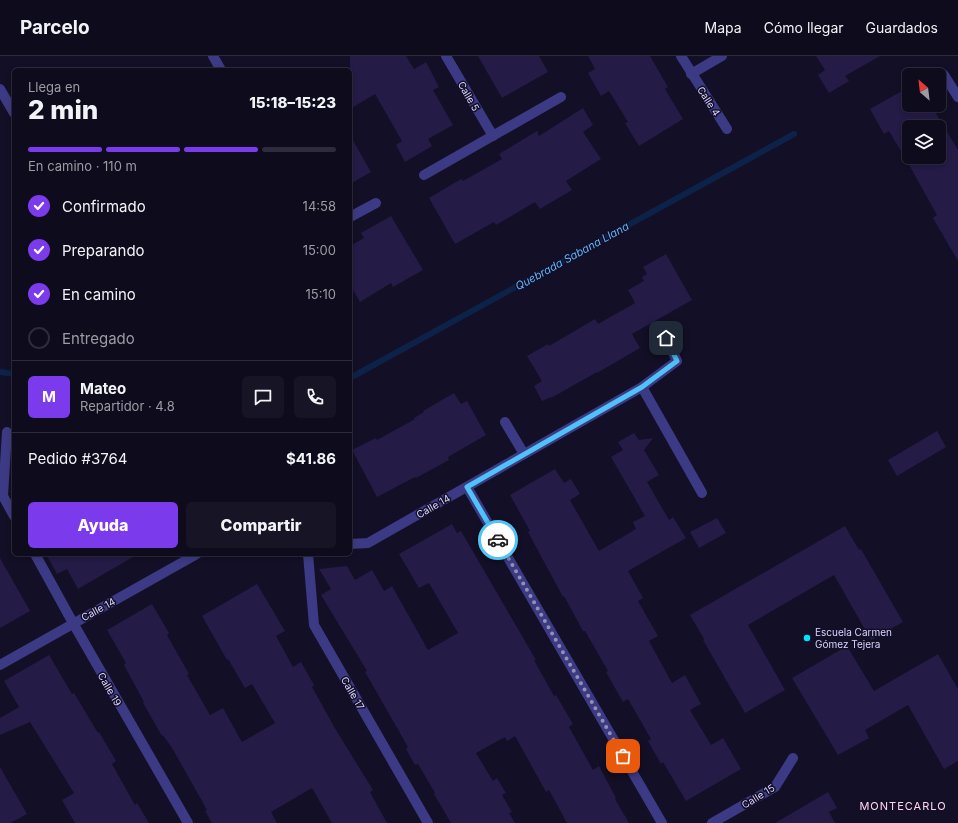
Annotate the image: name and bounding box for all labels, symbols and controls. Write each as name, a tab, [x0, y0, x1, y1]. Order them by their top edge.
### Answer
text: Parcelo	[20, 16, 90, 39]
text: Mapa	[705, 19, 742, 36]
text: Cómo llegar	[764, 19, 844, 36]
text: Guardados	[866, 19, 938, 36]
north arrow	[902, 68, 946, 112]
map controls	[902, 68, 946, 164]
text: Llega en	[28, 79, 80, 95]
street label: Calle 5	[456, 79, 482, 113]
street label: Calle 4	[695, 84, 723, 118]
text: 15:18–15:23	[249, 93, 336, 112]
text: 2 min	[28, 94, 98, 125]
button: layers	[902, 120, 946, 164]
text: En camino · 110 m	[28, 158, 137, 174]
icon: check	[28, 195, 50, 217]
text: Confirmado	[62, 197, 146, 216]
text: 14:58	[303, 198, 336, 214]
water label: Quebrada Sabana Llana	[513, 219, 632, 293]
icon: check	[28, 239, 50, 261]
text: Preparando	[62, 241, 145, 260]
text: 15:00	[303, 242, 336, 258]
icon: check	[28, 283, 50, 305]
text: En camino	[62, 285, 136, 304]
text: 15:10	[306, 286, 336, 302]
pin	[649, 321, 683, 355]
icon: home	[655, 327, 677, 349]
text: Entregado	[62, 329, 135, 348]
button: chat	[242, 376, 284, 418]
button: phone	[294, 376, 336, 418]
text: Mateo	[80, 379, 126, 398]
text: M	[42, 387, 56, 406]
text: Repartidor · 4.8	[80, 398, 175, 414]
text: Pedido #3764	[28, 449, 127, 468]
text: $41.86	[286, 449, 336, 468]
street label: Calle 14	[414, 492, 452, 520]
button: Ayuda	[28, 502, 178, 548]
button: Compartir	[186, 502, 336, 548]
courier	[478, 520, 518, 560]
icon: car	[487, 529, 509, 551]
street label: Calle 14	[79, 595, 117, 623]
place label: Escuela Carmen Gómez Tejera	[815, 626, 892, 650]
marker: Escuela Carmen Gómez Tejera	[802, 633, 812, 643]
street label: Calle 19	[96, 670, 124, 708]
street label: Calle 17	[339, 674, 367, 712]
pin	[606, 739, 640, 773]
icon: bag	[612, 745, 634, 767]
street label: Calle 15	[739, 781, 777, 811]
district label: MONTECARLO	[859, 799, 947, 813]

